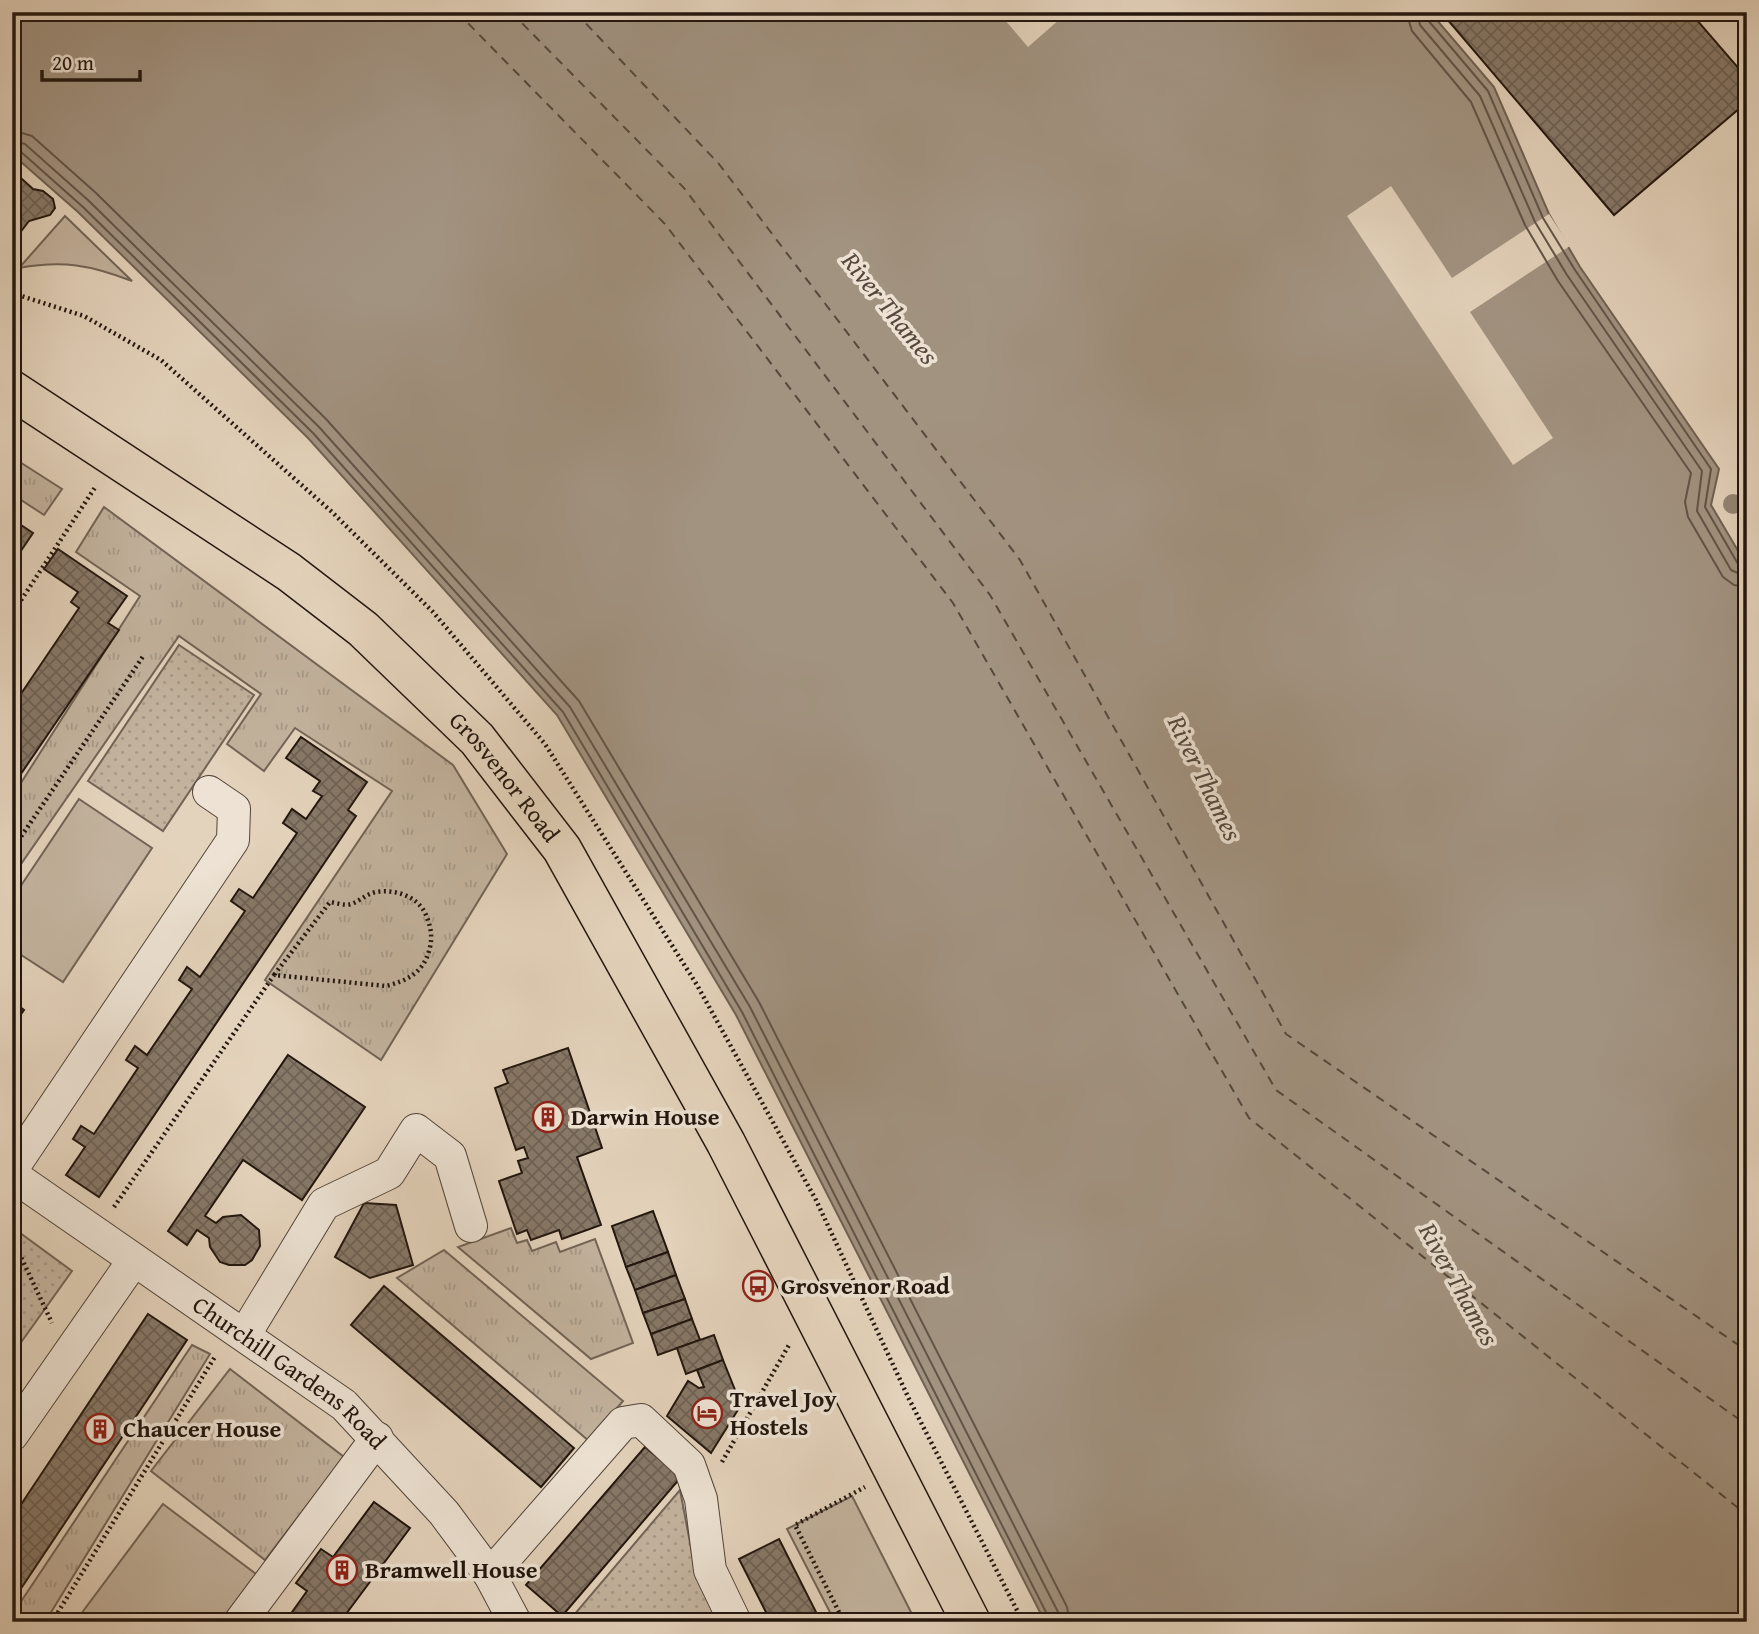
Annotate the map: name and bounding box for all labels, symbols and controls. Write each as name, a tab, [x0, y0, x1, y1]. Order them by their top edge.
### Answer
scale bar	[42, 38, 140, 82]
text: 20 m	[52, 47, 94, 78]
water label: River Thames	[832, 242, 949, 373]
street label: Grosvenor Road	[442, 703, 569, 850]
water label: River Thames	[1158, 708, 1253, 848]
place label: Darwin House	[571, 1099, 720, 1134]
building icon: Darwin House	[531, 1100, 565, 1134]
water label: River Thames	[1409, 1214, 1510, 1353]
place label: Grosvenor Road	[781, 1268, 950, 1303]
bus stop icon: Grosvenor Road	[741, 1269, 775, 1303]
street label: Churchill Gardens Road	[186, 1287, 395, 1457]
place label: Travel Joy Hostels	[730, 1381, 837, 1444]
hotel icon: Travel Joy Hostels	[690, 1396, 724, 1430]
place label: Chaucer House	[123, 1411, 281, 1446]
building icon: Chaucer House	[83, 1412, 117, 1446]
place label: Bramwell House	[365, 1552, 538, 1587]
building icon: Bramwell House	[325, 1553, 359, 1587]

